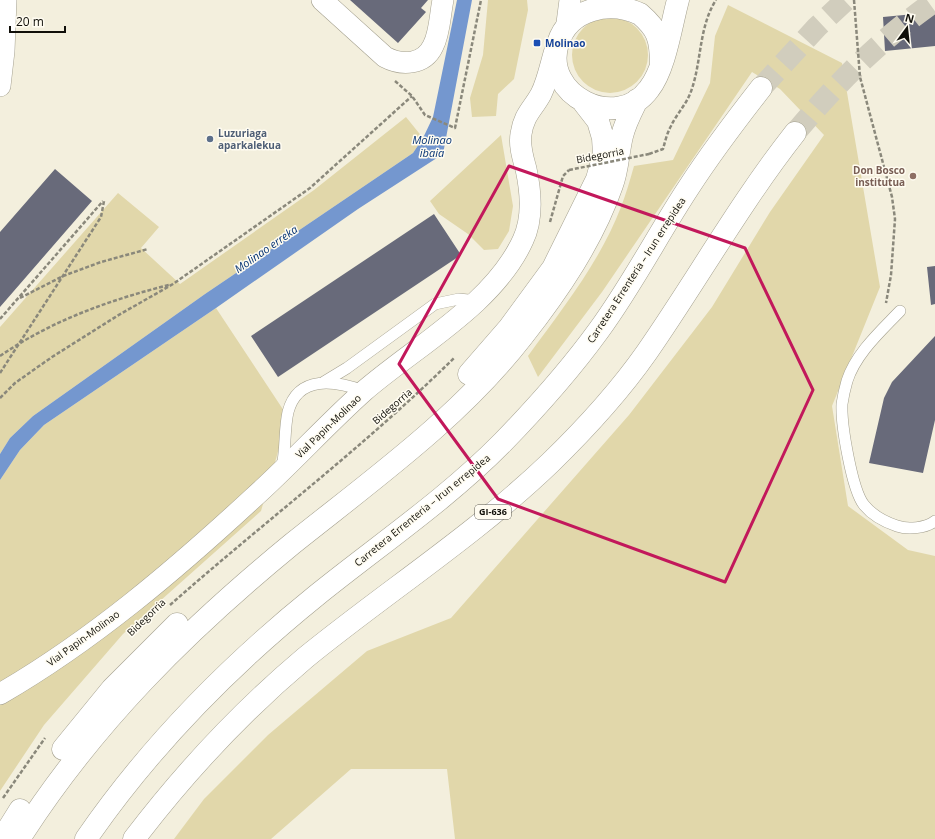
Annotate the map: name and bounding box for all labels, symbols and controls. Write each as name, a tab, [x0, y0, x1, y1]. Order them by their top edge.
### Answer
scale bar	[10, 8, 65, 34]
north arrow	[887, 8, 927, 48]
text: N	[903, 9, 916, 26]
text: 20 m	[16, 13, 44, 30]
place label: Molinao	[545, 36, 586, 50]
marker: Molinao	[532, 38, 542, 48]
place label: Luzuriaga aparkalekua	[218, 126, 281, 152]
water label: Molinao ibaia	[412, 132, 452, 160]
marker: Luzuriaga aparkalekua	[205, 134, 215, 144]
street label: Bidegorria	[575, 144, 625, 166]
place label: Don Bosco institutua	[853, 163, 905, 189]
marker: Don Bosco institutua	[908, 171, 918, 181]
street label: Carretera Errenteria – Irun errepidea	[584, 194, 688, 346]
water label: Molinao erreka	[231, 221, 300, 276]
street label: Bidegorria	[369, 385, 415, 427]
street label: Vial Papin-Molinao	[292, 391, 364, 461]
street label: Carretera Errenteria – Irun errepidea	[351, 451, 493, 569]
road number: GI-636	[475, 505, 511, 519]
street label: Bidegorria	[124, 595, 168, 639]
street label: Vial Papin-Molinao	[44, 607, 122, 669]

